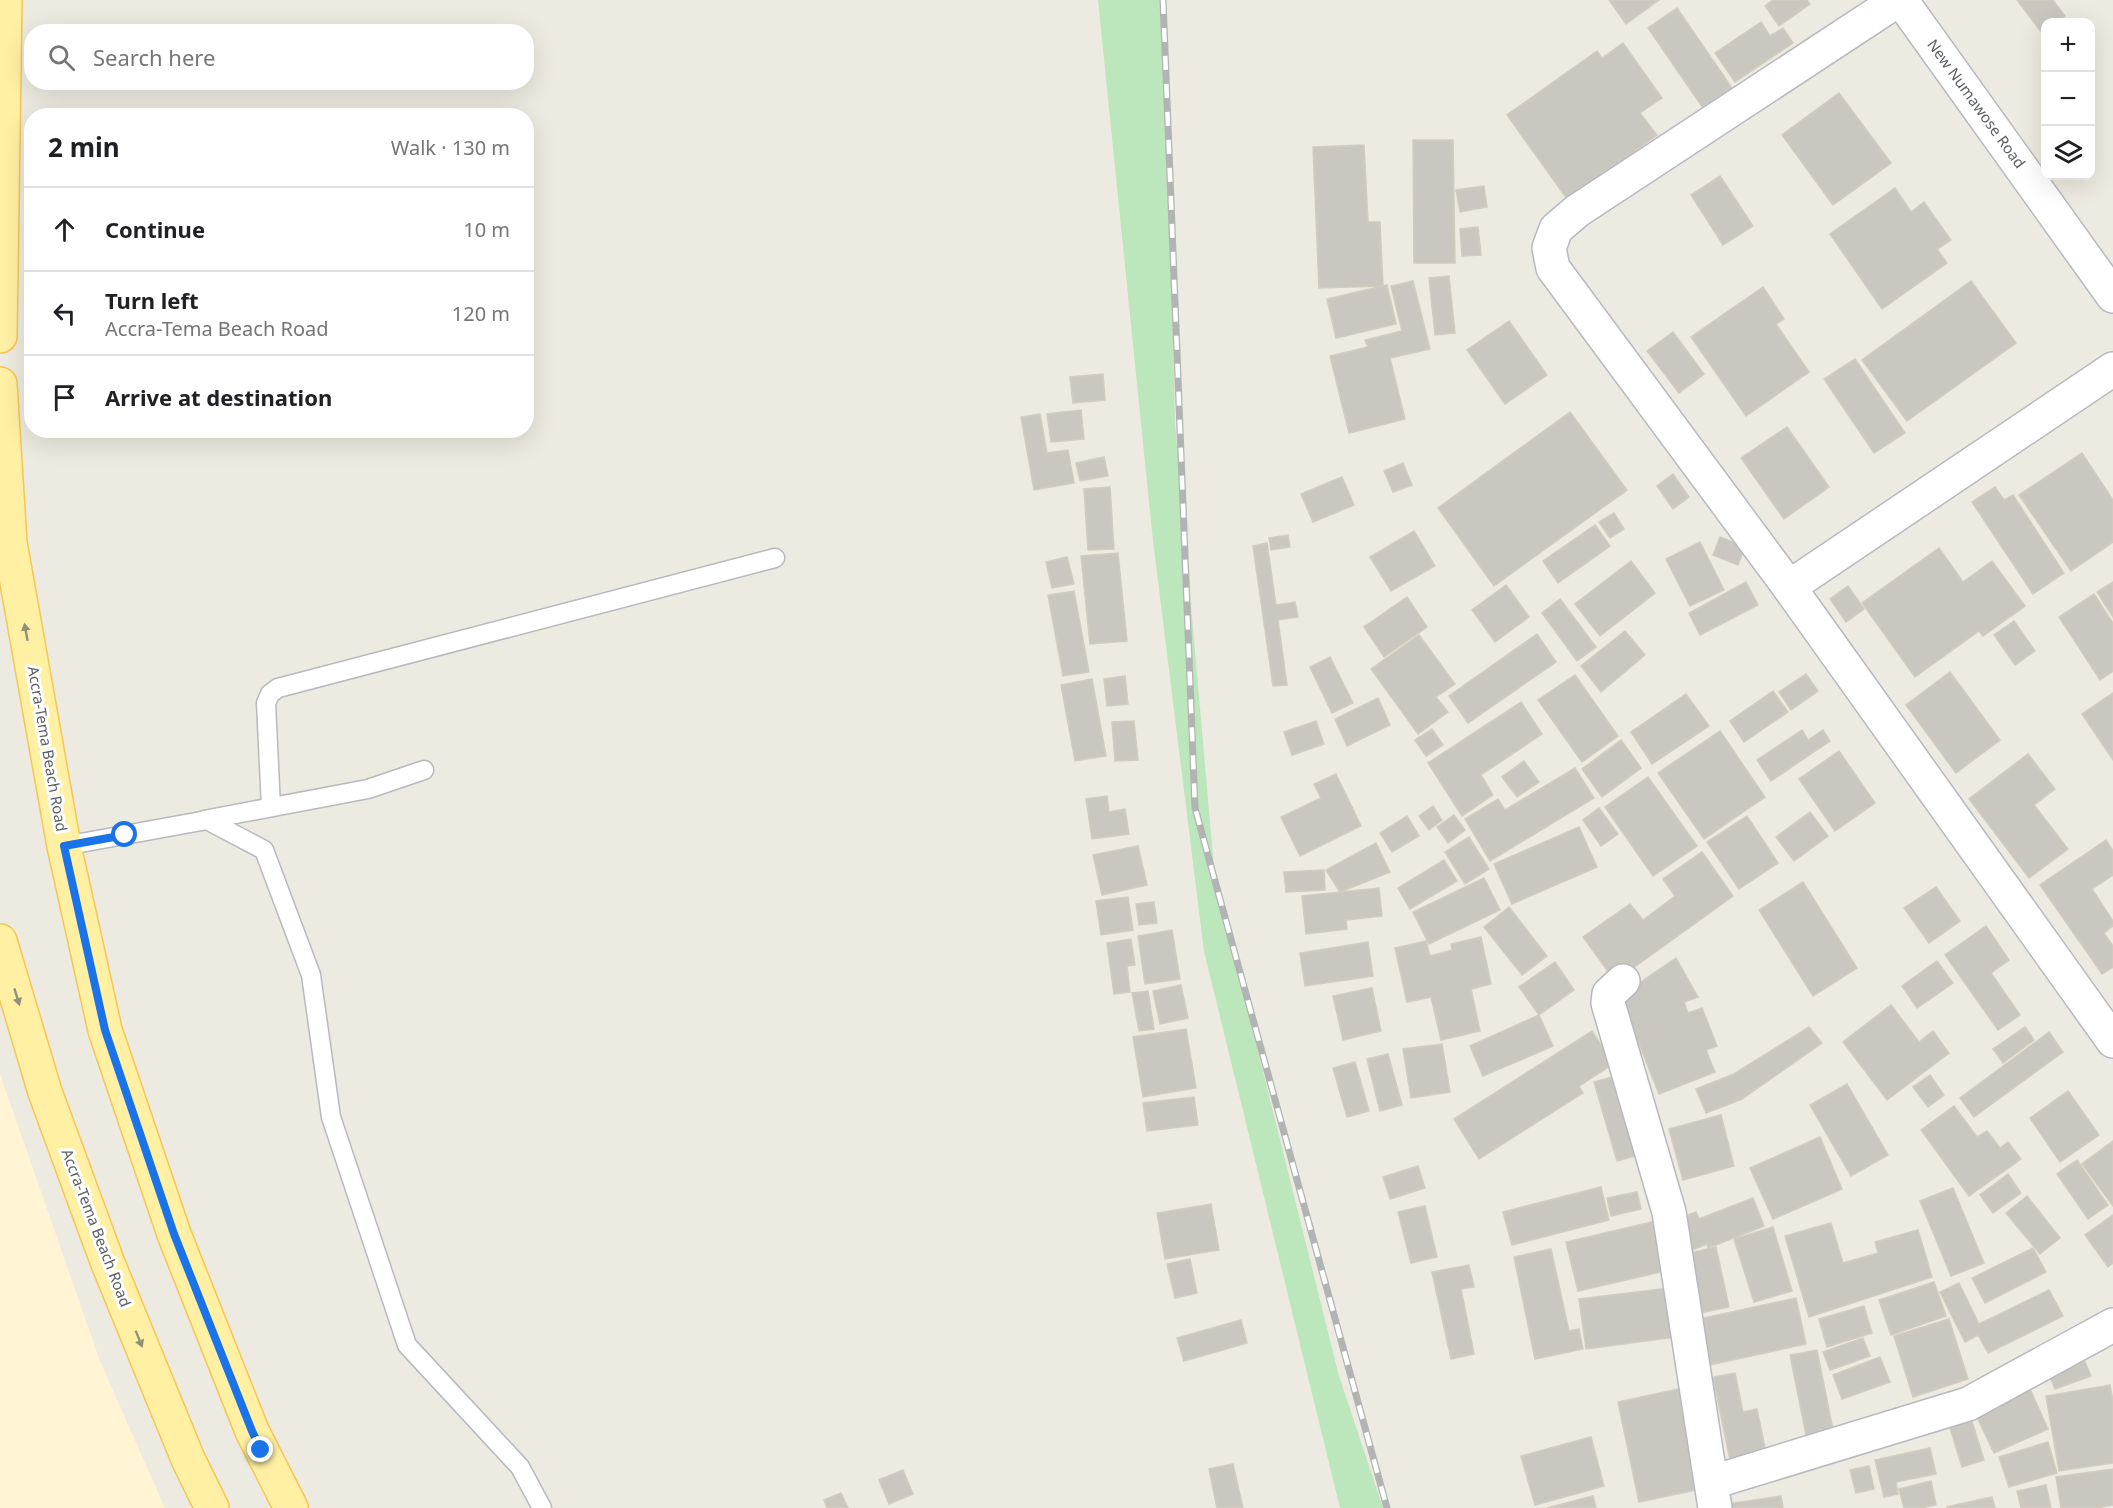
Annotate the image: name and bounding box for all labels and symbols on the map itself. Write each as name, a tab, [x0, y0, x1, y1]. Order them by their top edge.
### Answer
street label: New Numawose Road	[1923, 35, 2030, 172]
one-way arrow	[21, 622, 30, 641]
street label: Accra-Tema Beach Road	[24, 665, 72, 833]
route start	[111, 821, 137, 847]
one-way arrow	[13, 988, 22, 1006]
street label: Accra-Tema Beach Road	[58, 1146, 136, 1309]
one-way arrow	[134, 1330, 144, 1348]
route end	[247, 1436, 273, 1462]

